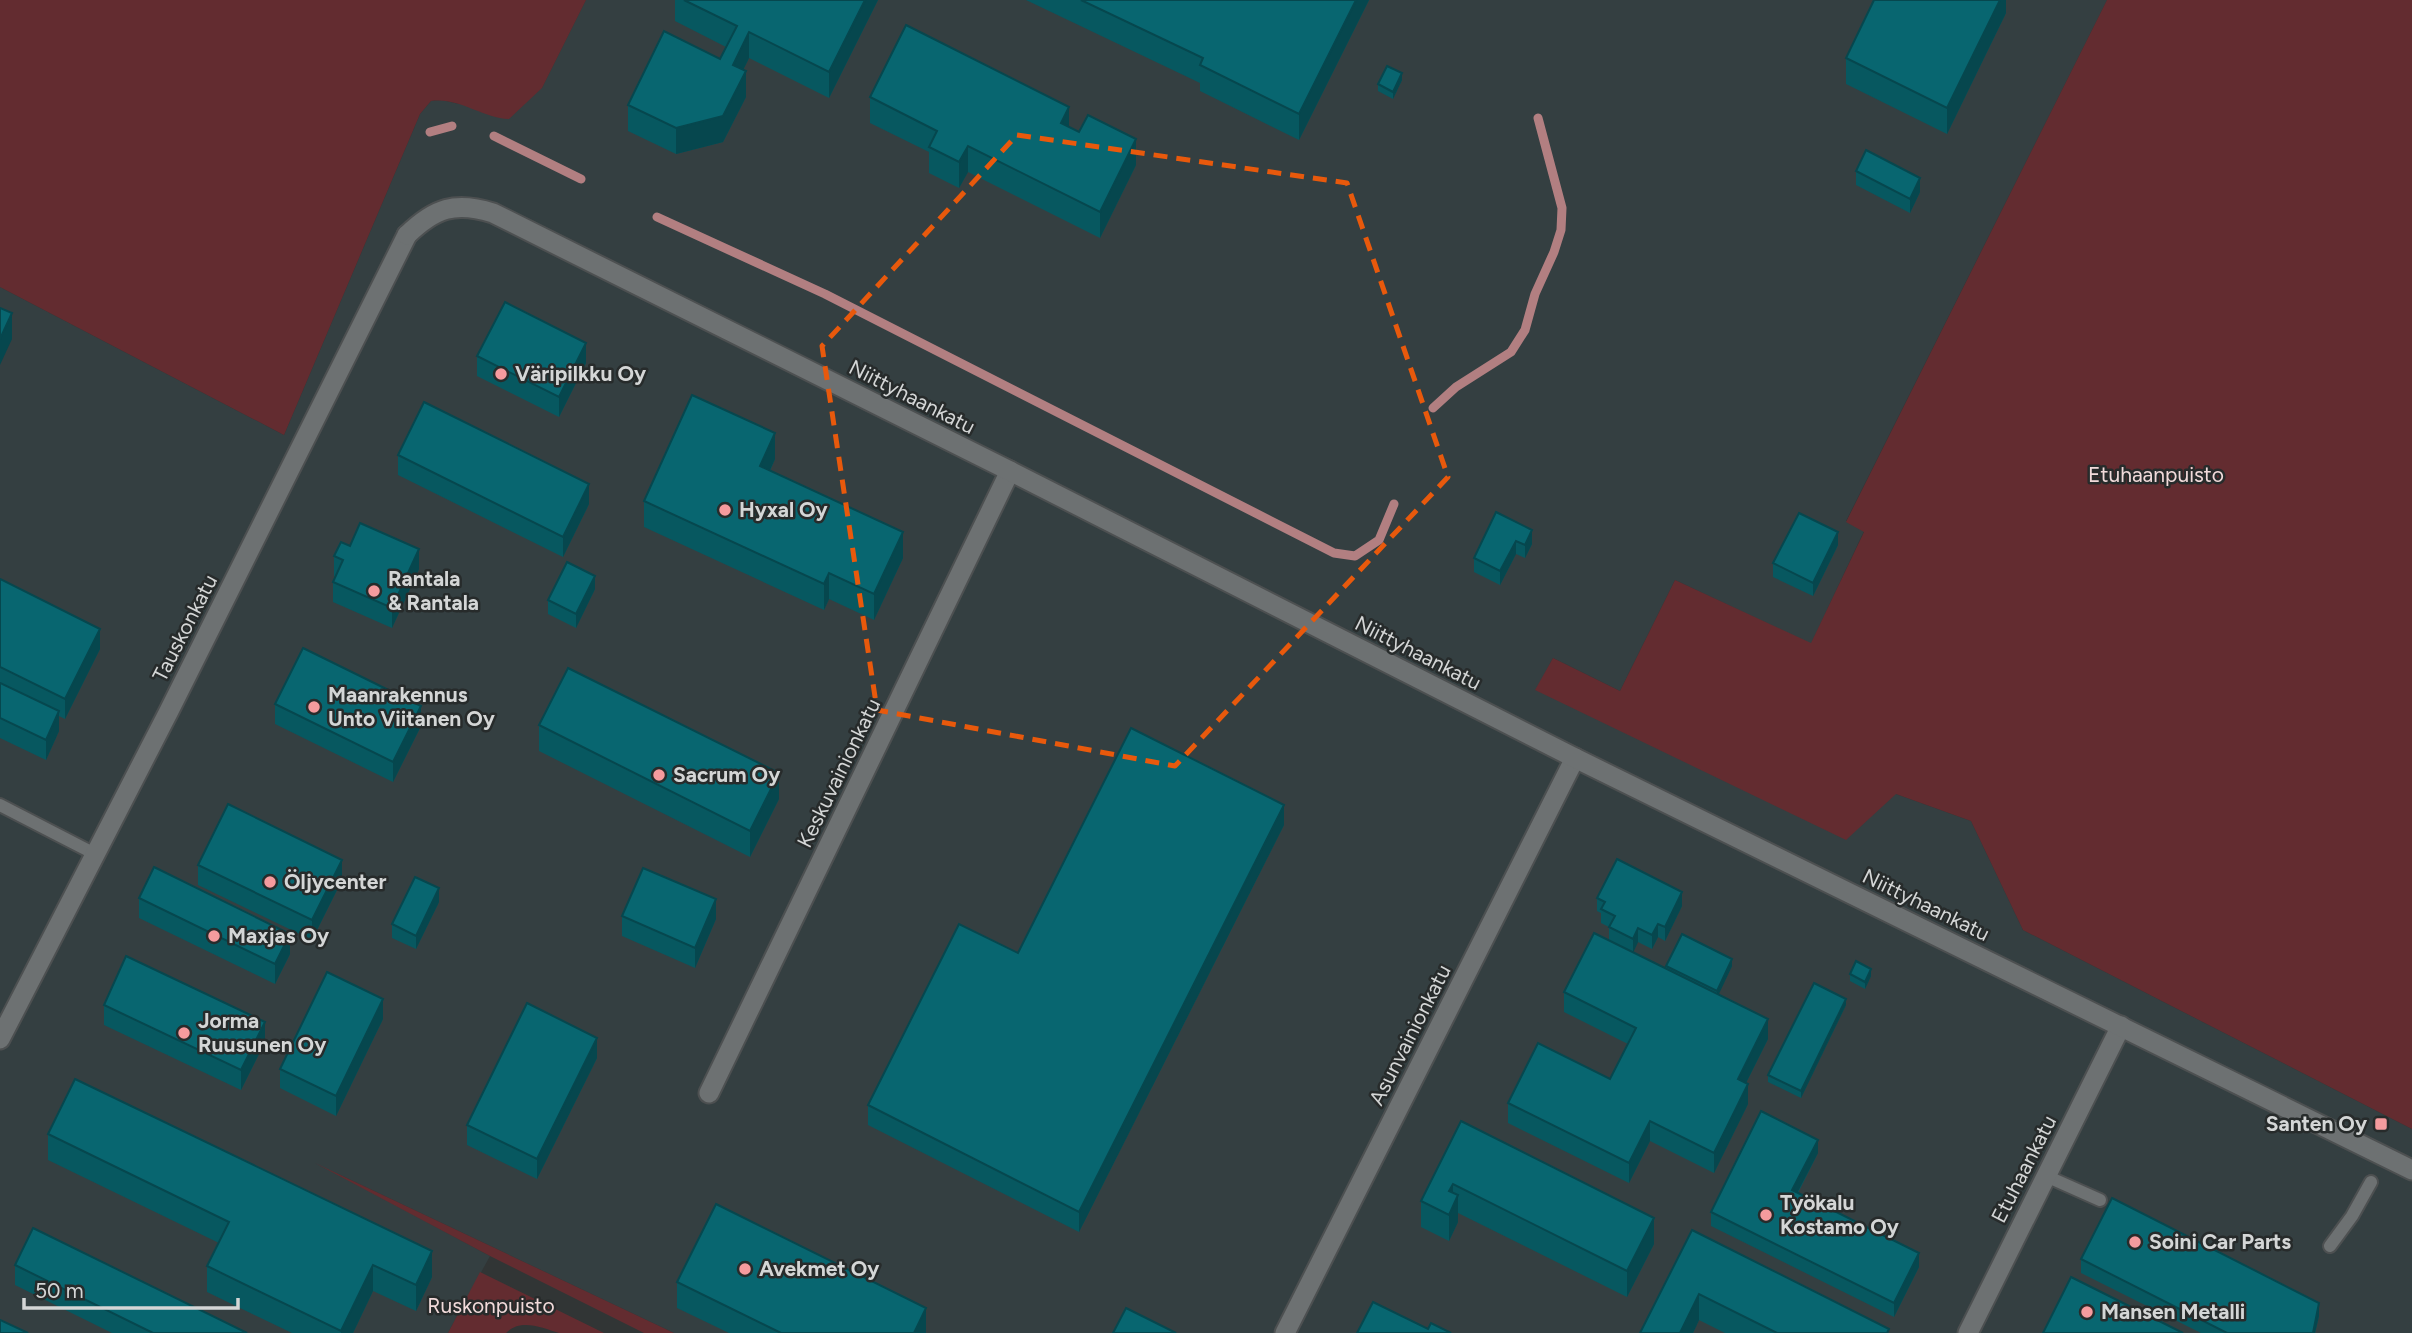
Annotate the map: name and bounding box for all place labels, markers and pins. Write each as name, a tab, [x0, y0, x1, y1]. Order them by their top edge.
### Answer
place label: Väripilkku Oy	[515, 361, 647, 386]
marker: Väripilkku Oy	[493, 366, 509, 382]
place label: Hyxal Oy	[739, 497, 829, 522]
marker: Hyxal Oy	[717, 502, 733, 518]
place label: Rantala & Rantala	[388, 566, 479, 615]
marker: Rantala & Rantala	[366, 583, 382, 599]
place label: Maanrakennus Unto Viitanen Oy	[328, 682, 496, 731]
marker: Maanrakennus Unto Viitanen Oy	[306, 699, 322, 715]
place label: Sacrum Oy	[673, 762, 781, 787]
marker: Sacrum Oy	[651, 767, 667, 783]
place label: Öljycenter	[284, 869, 386, 894]
marker: Öljycenter	[262, 874, 278, 890]
place label: Maxjas Oy	[228, 923, 330, 948]
marker: Maxjas Oy	[206, 928, 222, 944]
place label: Jorma Ruusunen Oy	[198, 1008, 327, 1057]
marker: Jorma Ruusunen Oy	[176, 1025, 192, 1041]
place label: Santen Oy	[2266, 1111, 2368, 1136]
marker: Santen Oy	[2373, 1116, 2389, 1132]
place label: Työkalu Kostamo Oy	[1780, 1190, 1900, 1239]
marker: Työkalu Kostamo Oy	[1758, 1207, 1774, 1223]
place label: Soini Car Parts	[2149, 1229, 2291, 1254]
marker: Soini Car Parts	[2127, 1234, 2143, 1250]
place label: Avekmet Oy	[759, 1256, 880, 1281]
marker: Avekmet Oy	[737, 1261, 753, 1277]
place label: Mansen Metalli	[2101, 1299, 2245, 1324]
marker: Mansen Metalli	[2079, 1304, 2095, 1320]

